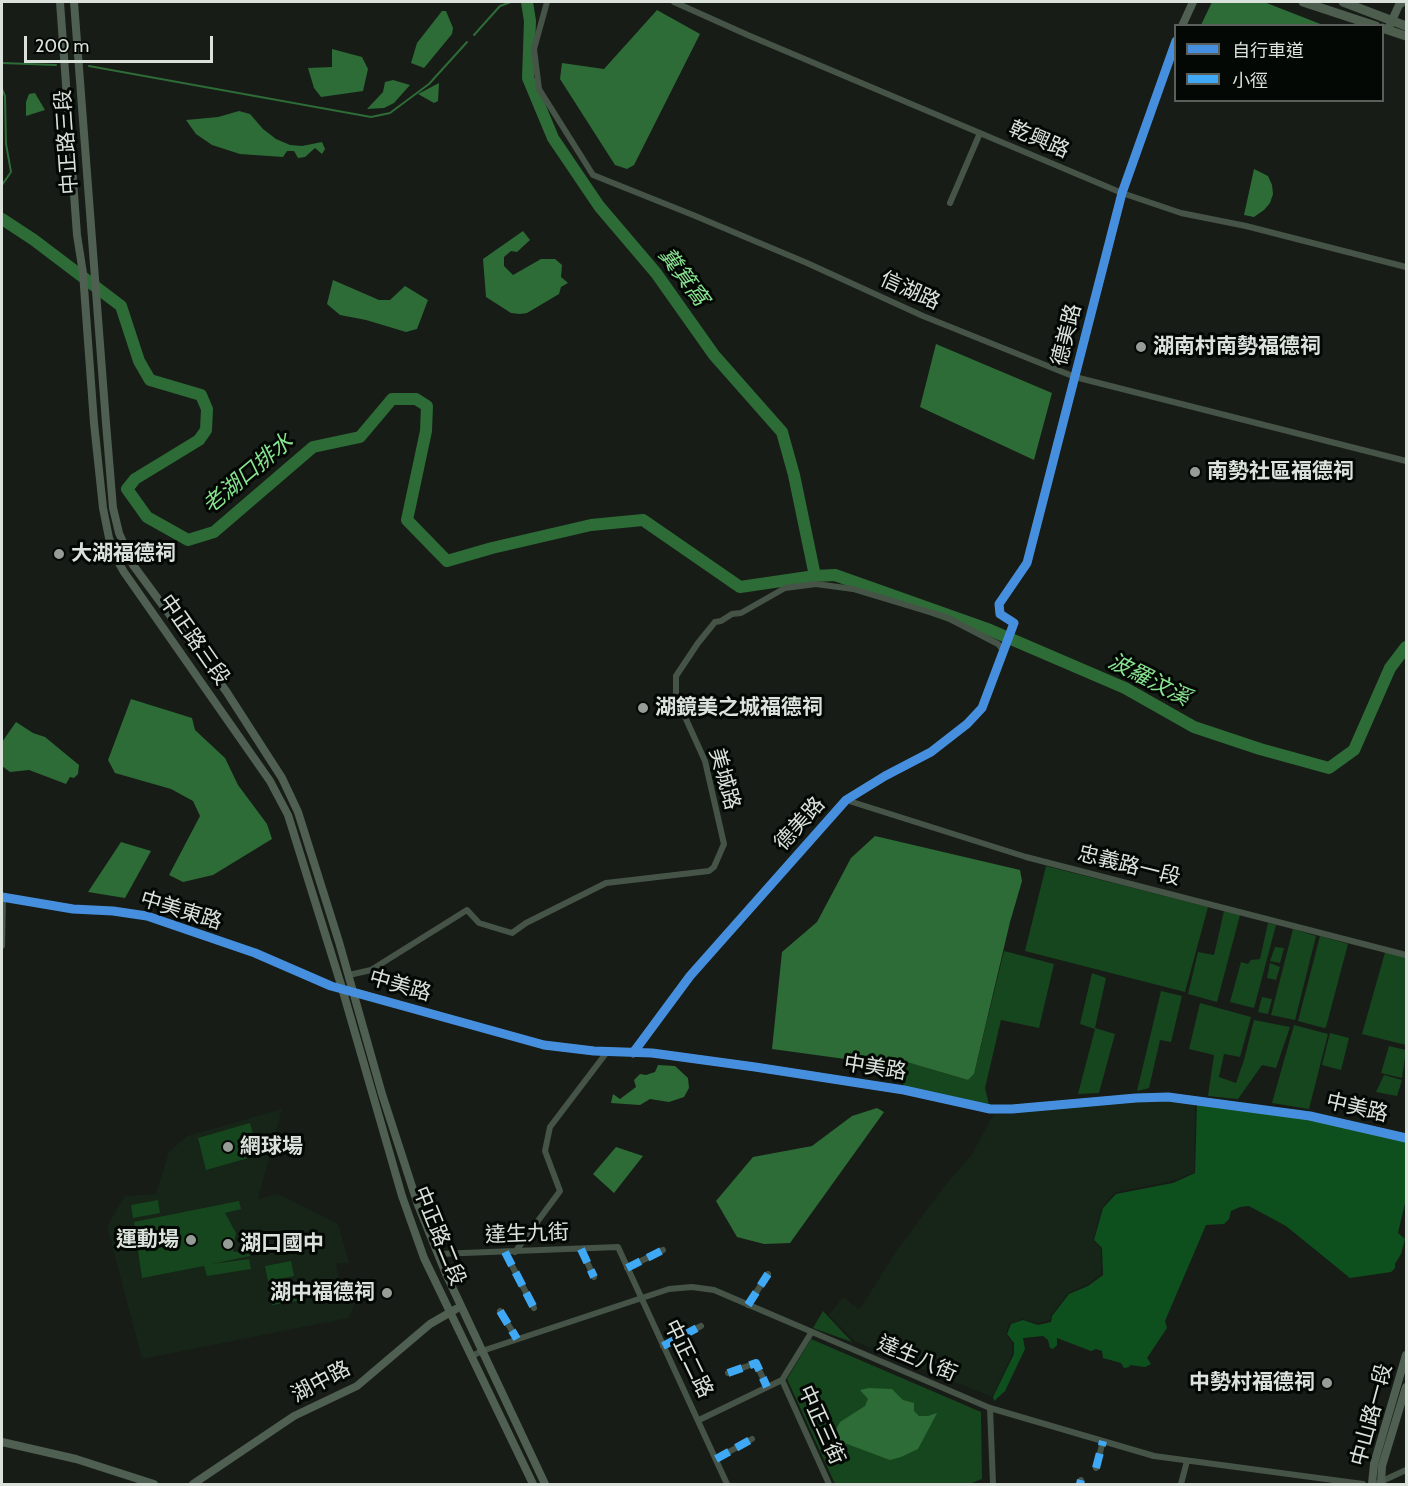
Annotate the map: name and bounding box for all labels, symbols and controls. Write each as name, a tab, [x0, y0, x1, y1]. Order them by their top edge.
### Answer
scale bar	[27, 24, 216, 62]
legend	[1174, 24, 1384, 102]
text: 200 m	[35, 35, 89, 57]
text: 自行車道	[1232, 40, 1304, 62]
text: 小徑	[1232, 70, 1268, 92]
street label: 中正路三段	[51, 89, 83, 195]
street label: 乾興路	[1005, 116, 1073, 164]
water label: 糞箕窩	[653, 243, 713, 311]
street label: 信湖路	[876, 267, 944, 315]
street label: 德美路	[1047, 301, 1087, 369]
place label: 湖南村南勢福德祠	[1153, 334, 1321, 360]
marker: 湖南村南勢福德祠	[1134, 340, 1148, 354]
water label: 老湖口排水	[197, 429, 299, 519]
place label: 南勢社區福德祠	[1207, 459, 1354, 485]
marker: 南勢社區福德祠	[1188, 465, 1202, 479]
place label: 大湖福德祠	[71, 541, 176, 567]
marker: 大湖福德祠	[52, 547, 66, 561]
street label: 中正路三段	[154, 590, 234, 690]
water label: 波羅汶溪	[1104, 648, 1194, 712]
place label: 湖鏡美之城福德祠	[655, 695, 823, 721]
marker: 湖鏡美之城福德祠	[636, 701, 650, 715]
street label: 美城路	[703, 745, 745, 813]
street label: 德美路	[770, 792, 830, 856]
street label: 忠義路一段	[1075, 841, 1183, 891]
street label: 中美東路	[137, 887, 225, 935]
street label: 中美路	[366, 965, 434, 1007]
street label: 中美路	[842, 1051, 908, 1085]
street label: 中美路	[1323, 1089, 1391, 1127]
place label: 網球場	[240, 1134, 303, 1160]
marker: 網球場	[221, 1140, 235, 1154]
street label: 中正路二段	[408, 1183, 470, 1289]
street label: 達生九街	[485, 1220, 569, 1248]
place label: 運動場	[116, 1227, 179, 1253]
place label: 湖口國中	[240, 1231, 324, 1257]
marker: 運動場	[184, 1233, 198, 1247]
marker: 湖口國中	[221, 1237, 235, 1251]
place label: 湖中福德祠	[270, 1280, 375, 1306]
marker: 湖中福德祠	[380, 1286, 394, 1300]
street label: 中正二路	[658, 1316, 718, 1402]
street label: 達生八街	[873, 1331, 961, 1387]
street label: 湖中路	[287, 1356, 355, 1408]
street label: 中山路一段	[1346, 1361, 1398, 1469]
place label: 中勢村福德祠	[1189, 1370, 1315, 1396]
marker: 中勢村福德祠	[1320, 1376, 1334, 1390]
street label: 中正三街	[792, 1382, 850, 1468]

